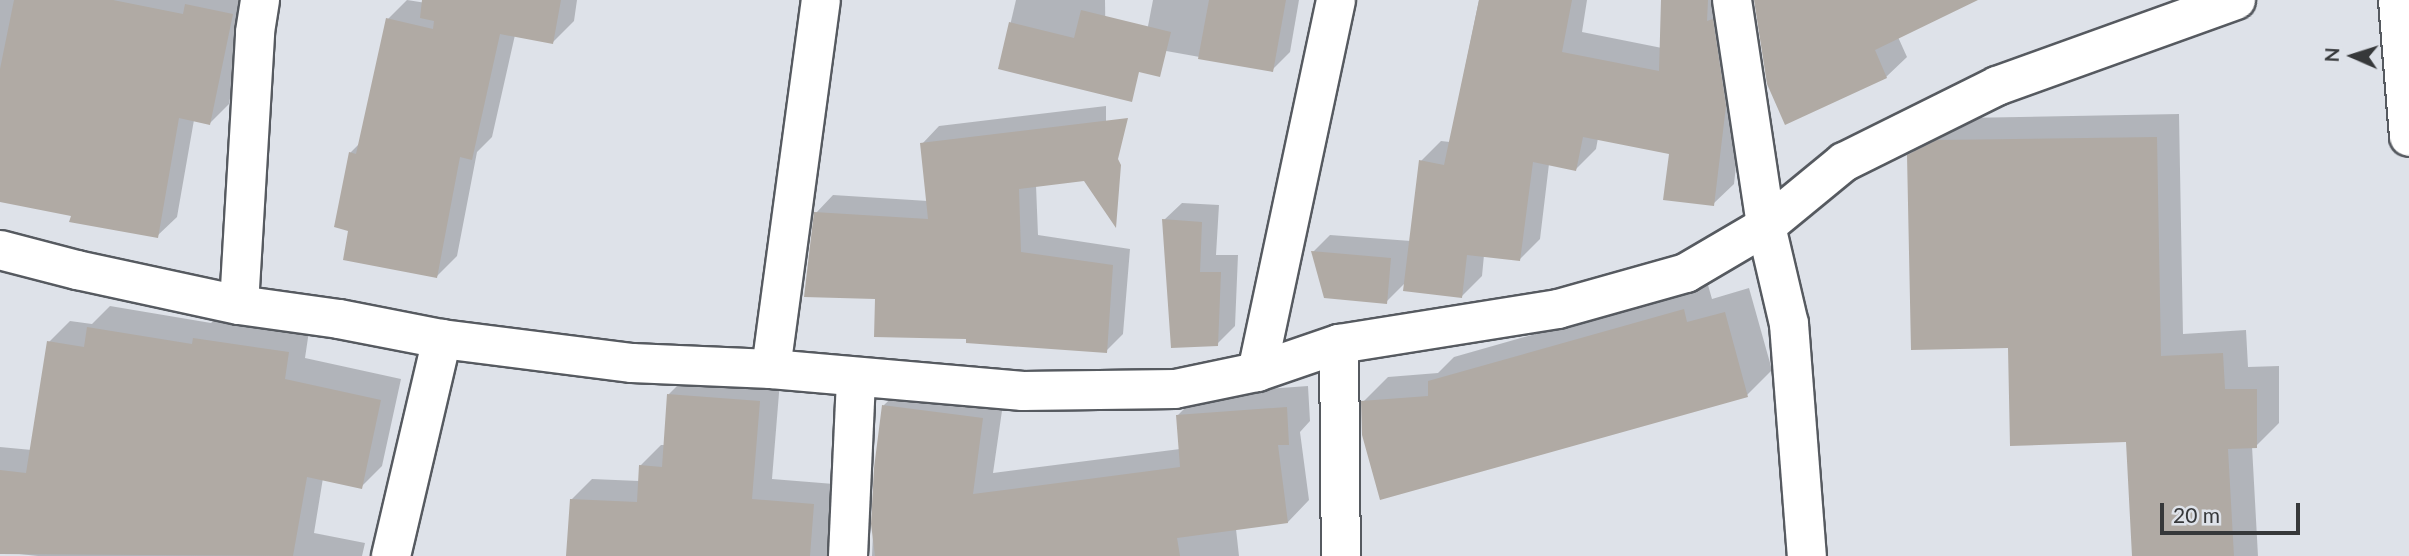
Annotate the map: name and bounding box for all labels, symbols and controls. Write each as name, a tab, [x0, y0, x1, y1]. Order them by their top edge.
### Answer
north arrow	[2318, 21, 2388, 91]
text: N	[2320, 47, 2343, 63]
scale bar	[2164, 490, 2304, 534]
text: 20 m	[2173, 502, 2220, 527]

